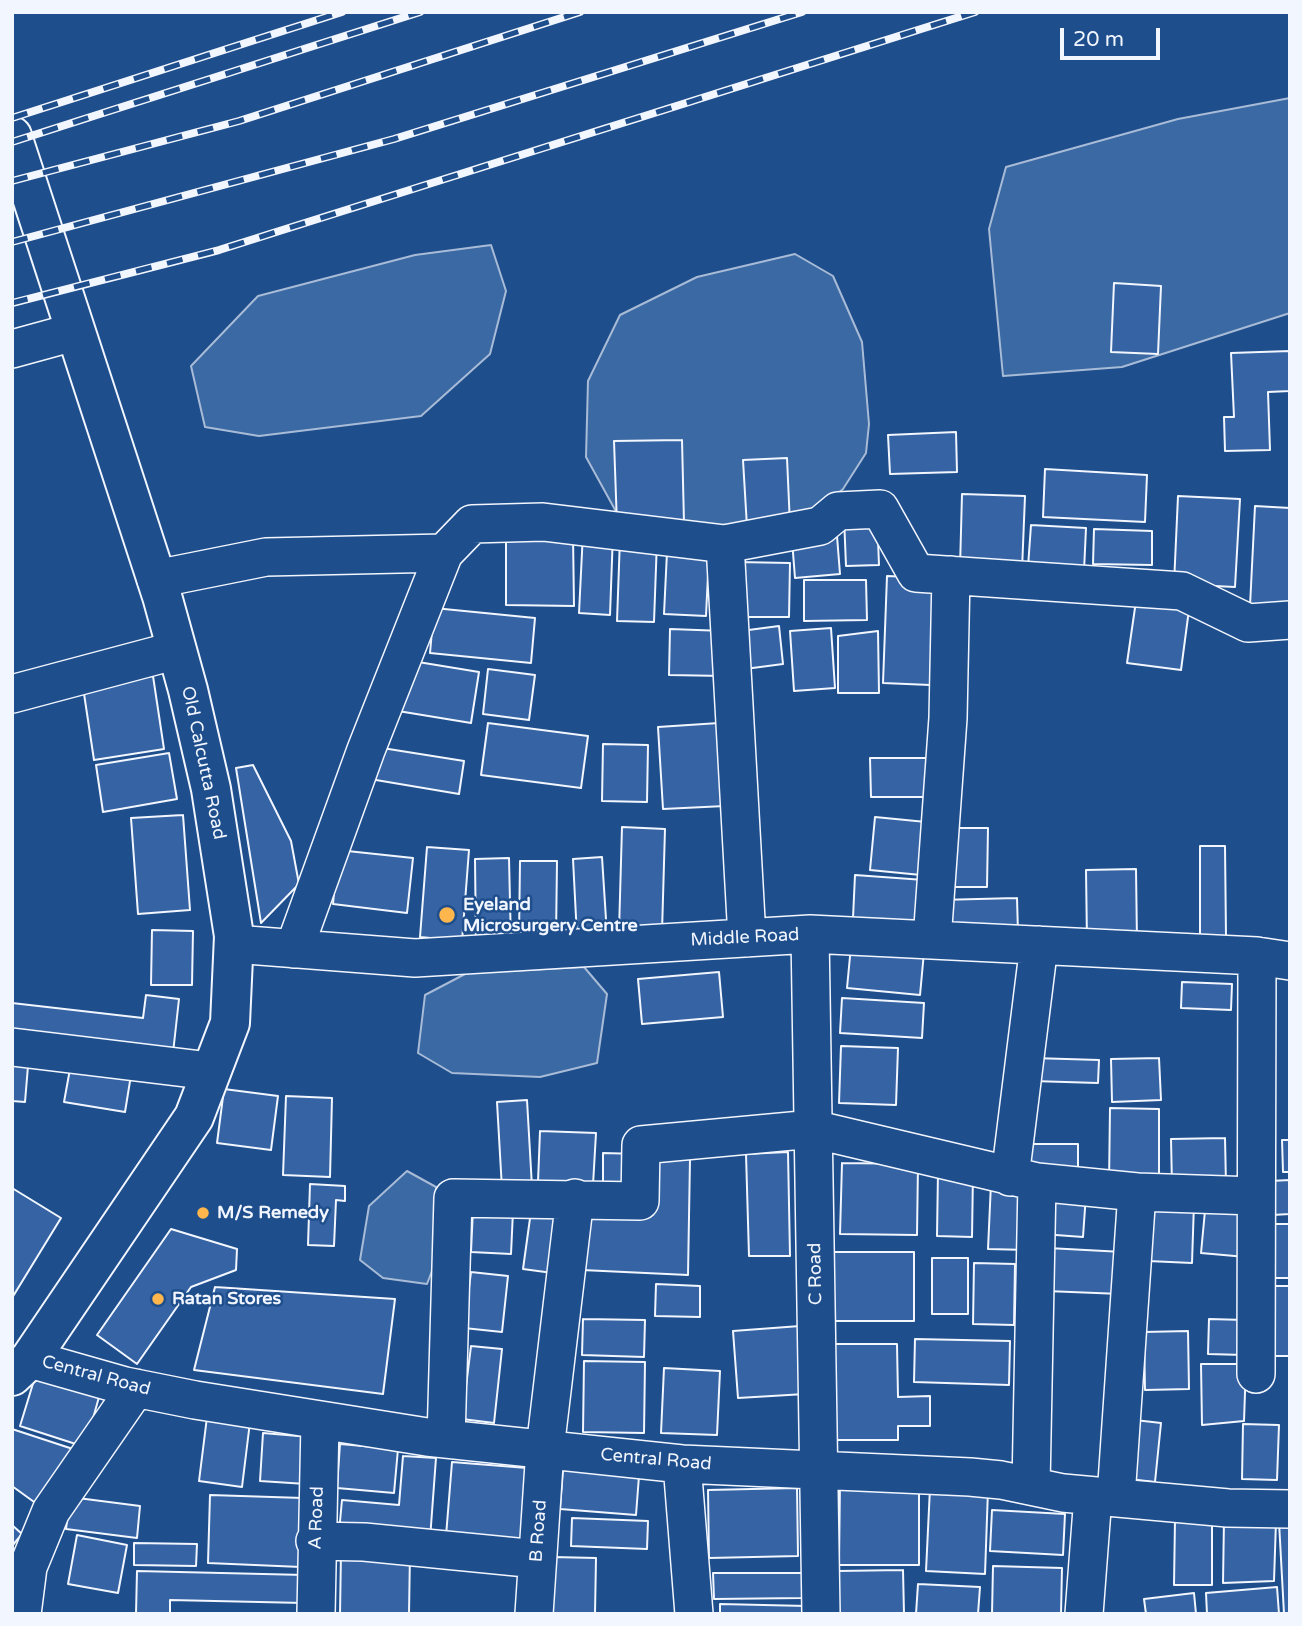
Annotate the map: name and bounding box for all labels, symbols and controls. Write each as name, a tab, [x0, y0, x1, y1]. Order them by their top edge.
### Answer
scale bar	[1064, 14, 1164, 58]
text: 20 m	[1073, 27, 1124, 52]
street label: Old Calcutta Road	[176, 684, 230, 842]
place label: Eyeland Microsurgery Centre	[463, 894, 638, 936]
marker: Eyeland Microsurgery Centre	[437, 905, 457, 925]
street label: Middle Road	[690, 924, 800, 952]
place label: M/S Remedy	[217, 1202, 329, 1224]
marker: M/S Remedy	[195, 1205, 211, 1221]
street label: C Road	[805, 1243, 827, 1305]
place label: Ratan Stores	[172, 1288, 281, 1310]
marker: Ratan Stores	[150, 1291, 166, 1307]
street label: Central Road	[39, 1351, 153, 1401]
street label: Central Road	[600, 1444, 712, 1476]
street label: A Road	[305, 1486, 329, 1550]
street label: B Road	[526, 1499, 552, 1563]

